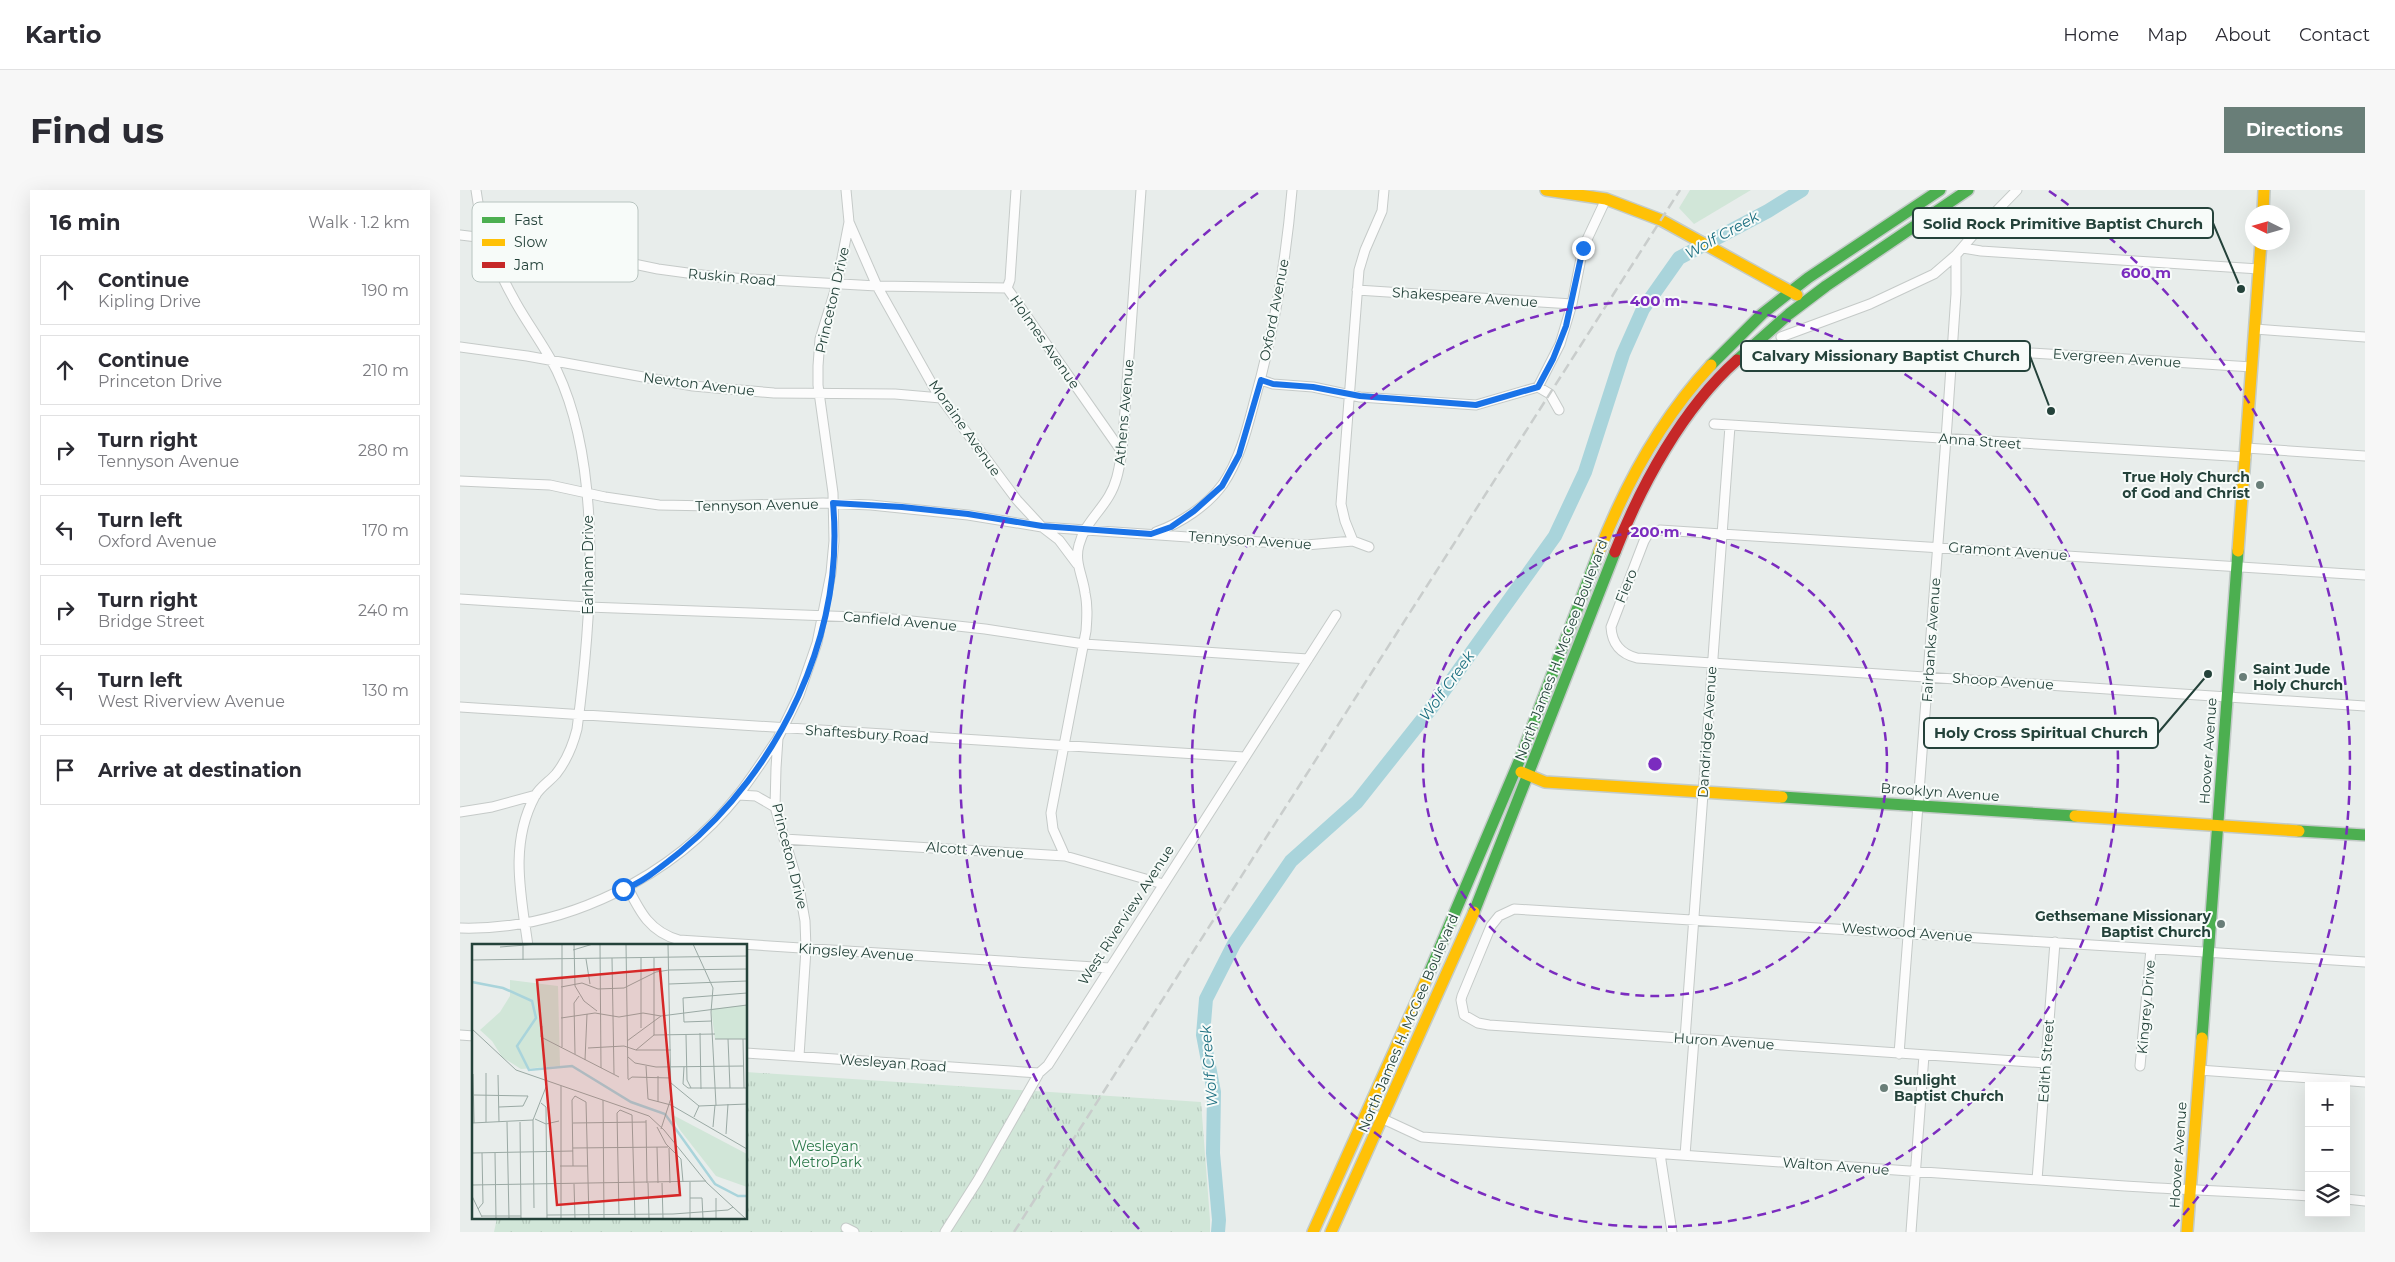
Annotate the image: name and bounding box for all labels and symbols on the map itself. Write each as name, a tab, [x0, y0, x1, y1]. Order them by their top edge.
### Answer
legend	[472, 202, 638, 282]
north arrow	[2245, 205, 2290, 250]
water label: Wolf Creek	[1681, 206, 1763, 263]
callout: Solid Rock Primitive Baptist Church	[1913, 208, 2213, 238]
text: Fast	[514, 211, 544, 229]
text: Solid Rock Primitive Baptist Church	[1923, 214, 2203, 233]
text: Slow	[514, 233, 548, 251]
route end	[1572, 237, 1595, 260]
street label: Princeton Drive	[811, 245, 853, 355]
text: Jam	[513, 256, 544, 274]
street label: Oxford Avenue	[1255, 257, 1293, 363]
text: 600 m	[2121, 263, 2171, 282]
street label: Ruskin Road	[687, 264, 777, 290]
street label: Shakespeare Avenue	[1392, 283, 1538, 311]
text: 400 m	[1630, 291, 1680, 310]
street label: Holmes Avenue	[1006, 292, 1084, 392]
callout: Calvary Missionary Baptist Church	[1741, 341, 2030, 371]
street label: Evergreen Avenue	[2052, 345, 2182, 371]
text: Calvary Missionary Baptist Church	[1752, 346, 2020, 365]
street label: Athens Avenue	[1110, 358, 1138, 466]
street label: Newton Avenue	[642, 368, 756, 400]
street label: Moraine Avenue	[925, 376, 1005, 480]
street label: Anna Street	[1938, 429, 2022, 453]
place label: True Holy Church of God and Christ	[2122, 468, 2250, 502]
marker: True Holy Church of God and Christ	[2254, 479, 2266, 491]
street label: Tennyson Avenue	[695, 495, 819, 515]
street label: Earlham Drive	[579, 515, 597, 615]
text: 200 m	[1630, 522, 1680, 541]
street label: Tennyson Avenue	[1188, 527, 1312, 553]
street label: North James H. McGee Boulevard	[1510, 537, 1612, 763]
street label: Gramont Avenue	[1948, 538, 2068, 564]
street label: Fiero	[1611, 566, 1641, 606]
street label: Fairbanks Avenue	[1918, 577, 1944, 703]
street label: Canfield Avenue	[842, 607, 958, 635]
water label: Wolf Creek	[1415, 646, 1479, 724]
place label: Saint Jude Holy Church	[2253, 660, 2343, 694]
street label: Dandridge Avenue	[1693, 665, 1721, 799]
street label: Shoop Avenue	[1952, 668, 2054, 694]
marker: Saint Jude Holy Church	[2237, 671, 2249, 683]
street label: Hoover Avenue	[2195, 697, 2221, 805]
callout: Holy Cross Spiritual Church	[1924, 718, 2158, 748]
street label: Shaftesbury Road	[804, 721, 930, 747]
text: Holy Cross Spiritual Church	[1934, 723, 2148, 742]
centre of rings	[1646, 755, 1664, 773]
street label: Brooklyn Avenue	[1880, 779, 2000, 805]
street label: Princeton Drive	[768, 801, 812, 911]
street label: Alcott Avenue	[925, 838, 1025, 862]
street label: West Riverview Avenue	[1074, 842, 1178, 988]
route start	[612, 878, 635, 901]
place label: Gethsemane Missionary Baptist Church	[2035, 907, 2212, 941]
street label: North James H. McGee Boulevard	[1354, 911, 1462, 1135]
street label: Westwood Avenue	[1841, 918, 1973, 946]
marker: Gethsemane Missionary Baptist Church	[2215, 918, 2227, 930]
street label: Kingsley Avenue	[798, 939, 914, 965]
inset map	[472, 944, 748, 1220]
street label: Kingrey Drive	[2133, 959, 2159, 1055]
street label: Edith Street	[2034, 1018, 2058, 1103]
water label: Wolf Creek	[1195, 1023, 1222, 1108]
street label: Huron Avenue	[1673, 1028, 1775, 1054]
street label: Wesleyan Road	[839, 1050, 947, 1076]
place label: Sunlight Baptist Church	[1894, 1071, 2004, 1105]
marker: Sunlight Baptist Church	[1878, 1082, 1890, 1094]
street label: Hoover Avenue	[2165, 1101, 2191, 1209]
park label: Wesleyan MetroPark	[788, 1137, 862, 1171]
street label: Walton Avenue	[1782, 1153, 1890, 1179]

